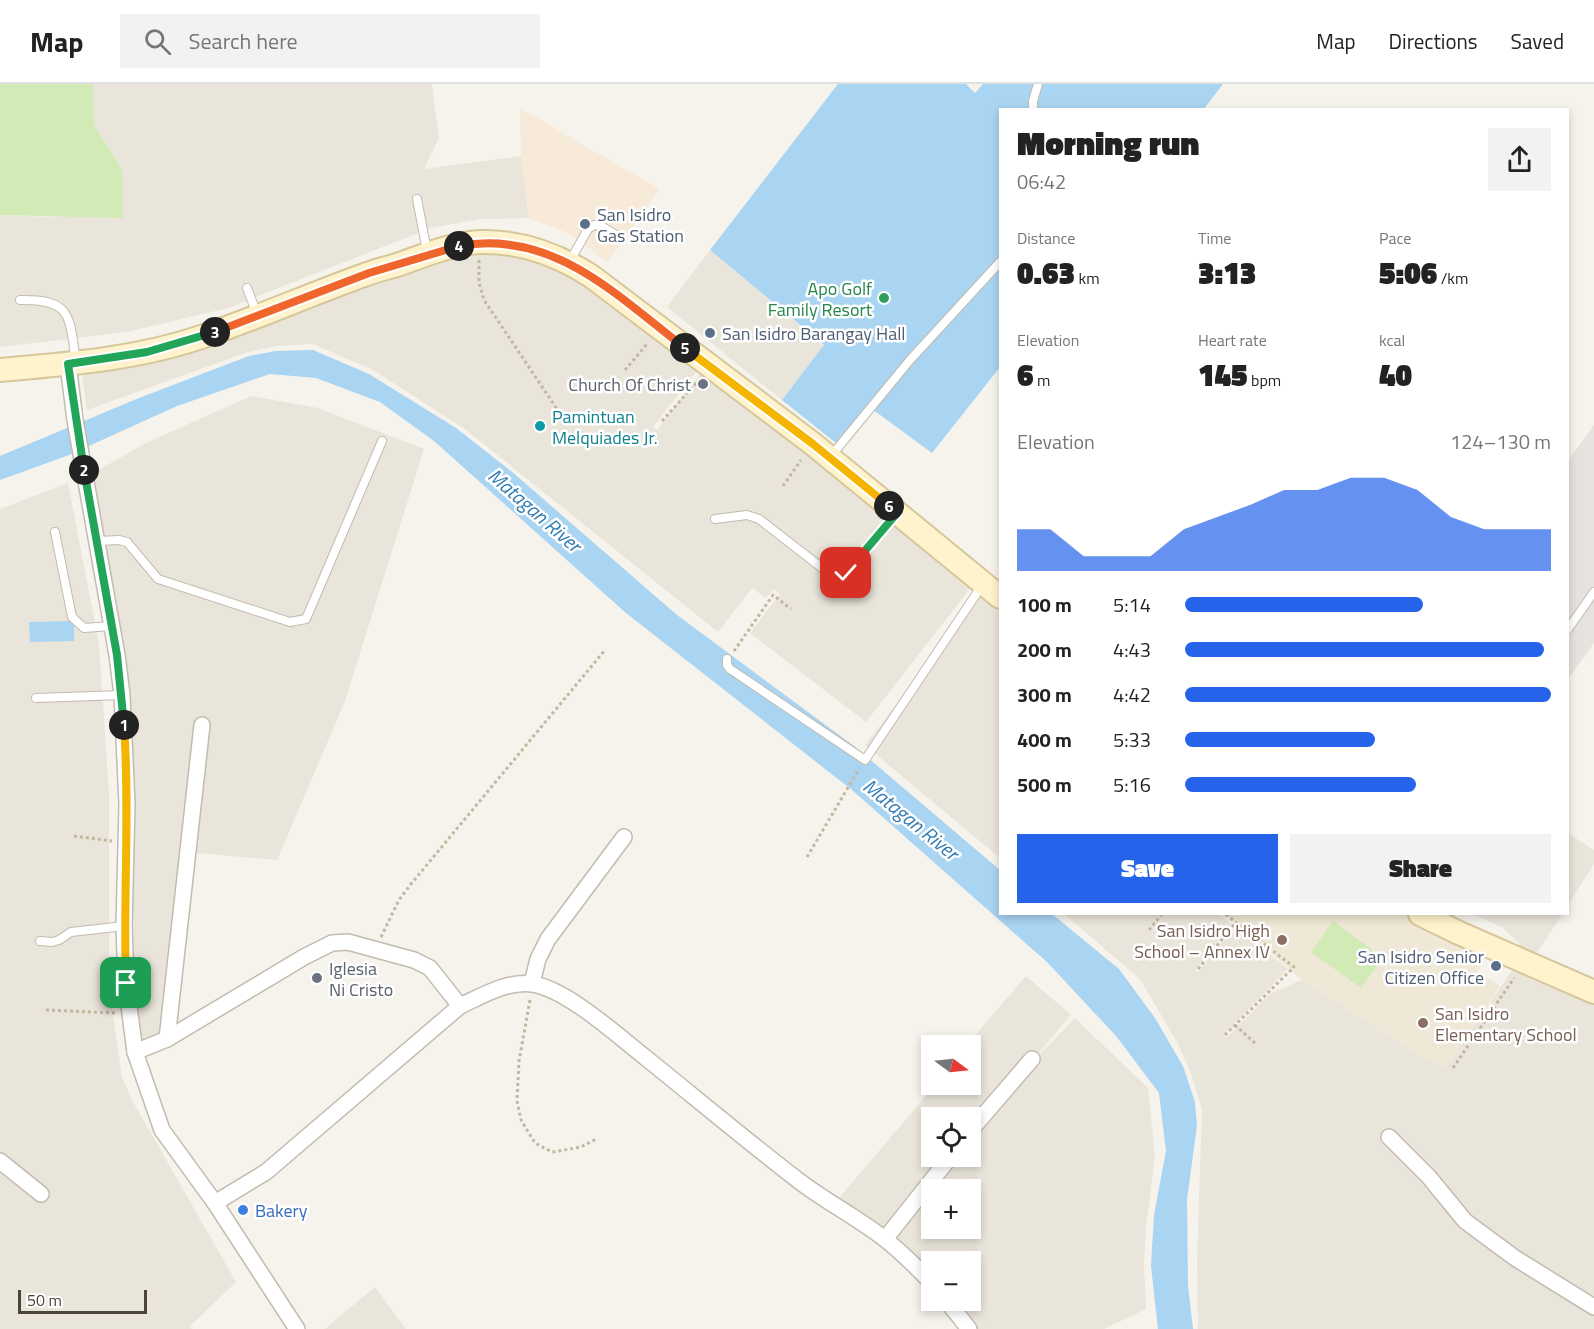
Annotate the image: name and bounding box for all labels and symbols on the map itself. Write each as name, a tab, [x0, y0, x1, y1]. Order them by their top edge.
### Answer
place label: San Isidro Gas Station	[597, 201, 684, 249]
marker: San Isidro Gas Station	[578, 217, 592, 231]
pin: 4	[444, 231, 474, 261]
place label: Apo Golf Family Resort	[768, 275, 873, 323]
marker: Apo Golf Family Resort	[877, 291, 891, 305]
pin: 3	[200, 317, 230, 347]
place label: San Isidro Barangay Hall	[722, 320, 906, 347]
marker: San Isidro Barangay Hall	[703, 326, 717, 340]
pin: 5	[670, 333, 700, 363]
place label: Church Of Christ	[568, 371, 692, 398]
marker: Church Of Christ	[696, 377, 710, 391]
place label: Pamintuan Melquiades Jr.	[552, 403, 658, 451]
marker: Pamintuan Melquiades Jr.	[533, 419, 547, 433]
pin: 2	[69, 455, 99, 485]
water label: Matagan River	[481, 460, 591, 561]
pin: 6	[874, 491, 904, 521]
pin	[820, 547, 871, 598]
pin: 1	[109, 710, 139, 740]
water label: Matagan River	[856, 771, 968, 869]
place label: San Isidro High School – Annex IV	[1134, 917, 1271, 965]
marker: San Isidro High School – Annex IV	[1275, 933, 1289, 947]
place label: San Isidro Senior Citizen Office	[1358, 943, 1484, 991]
place label: Iglesia Ni Cristo	[329, 955, 393, 1003]
pin	[100, 957, 151, 1008]
marker: San Isidro Senior Citizen Office	[1489, 959, 1503, 973]
marker: Iglesia Ni Cristo	[310, 971, 324, 985]
place label: San Isidro Elementary School	[1435, 1000, 1577, 1048]
marker: San Isidro Elementary School	[1416, 1016, 1430, 1030]
north arrow	[921, 1035, 981, 1095]
place label: Bakery	[255, 1197, 308, 1224]
marker: Bakery	[236, 1203, 250, 1217]
scale bar	[18, 1287, 147, 1314]

